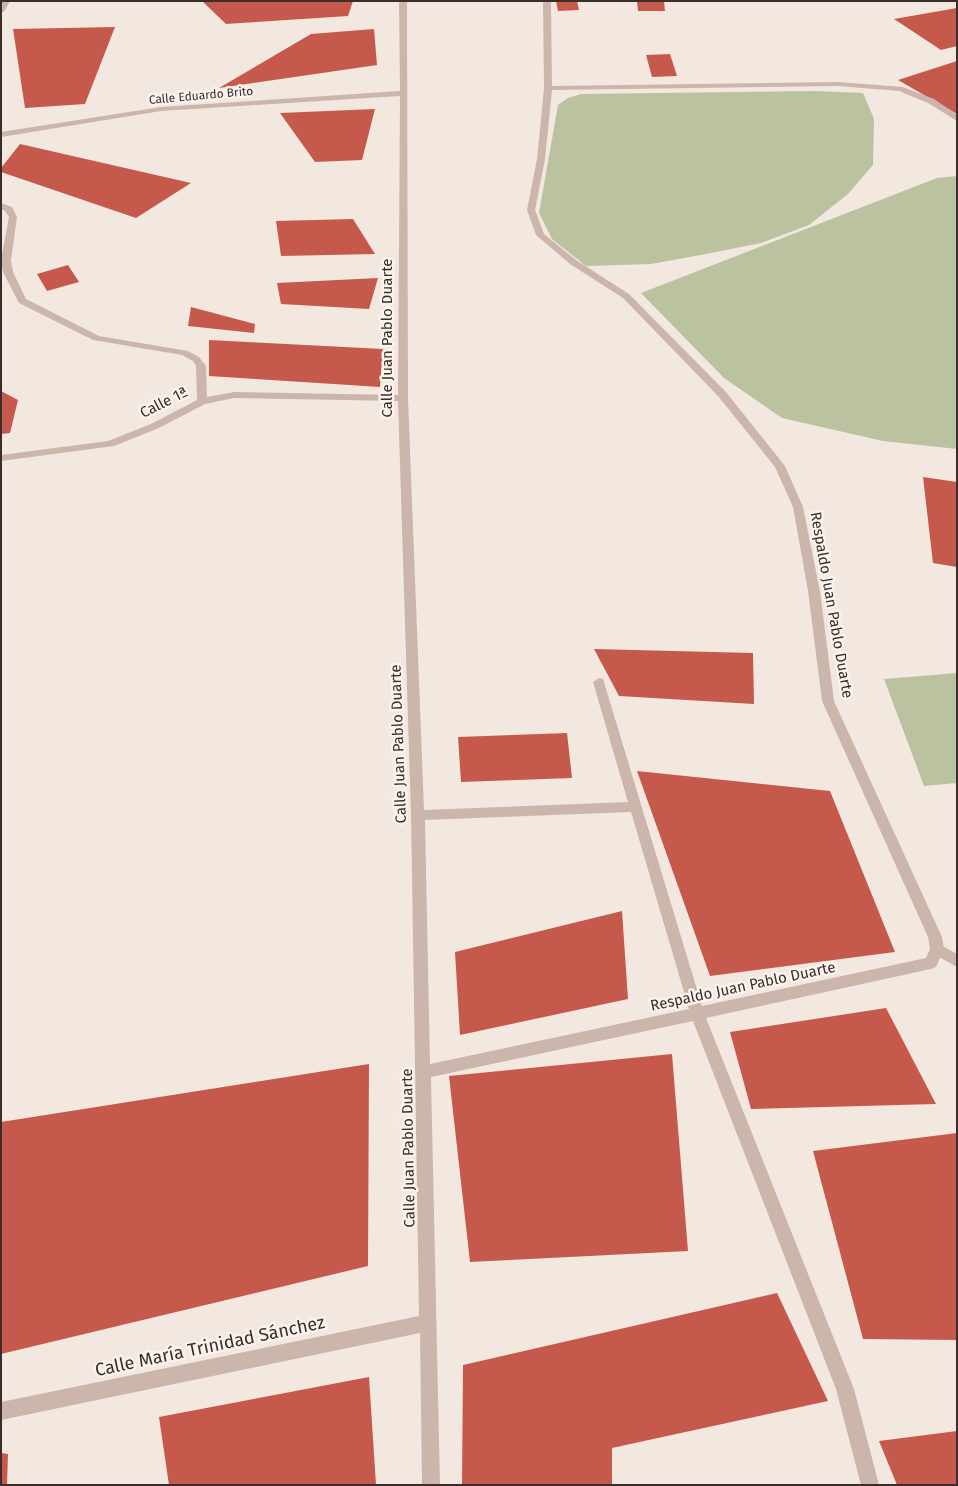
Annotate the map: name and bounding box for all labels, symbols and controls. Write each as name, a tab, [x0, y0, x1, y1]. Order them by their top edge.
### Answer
street label: Calle Eduardo Brito	[148, 84, 254, 108]
street label: Calle Juan Pablo Duarte	[379, 258, 397, 418]
street label: Calle 1ª	[137, 383, 191, 423]
street label: Respaldo Juan Pablo Duarte	[806, 510, 856, 700]
street label: Calle Juan Pablo Duarte	[387, 664, 411, 824]
street label: Respaldo Juan Pablo Duarte	[649, 959, 837, 1015]
street label: Calle Juan Pablo Duarte	[399, 1068, 419, 1228]
street label: Calle María Trinidad Sánchez	[93, 1312, 327, 1382]

